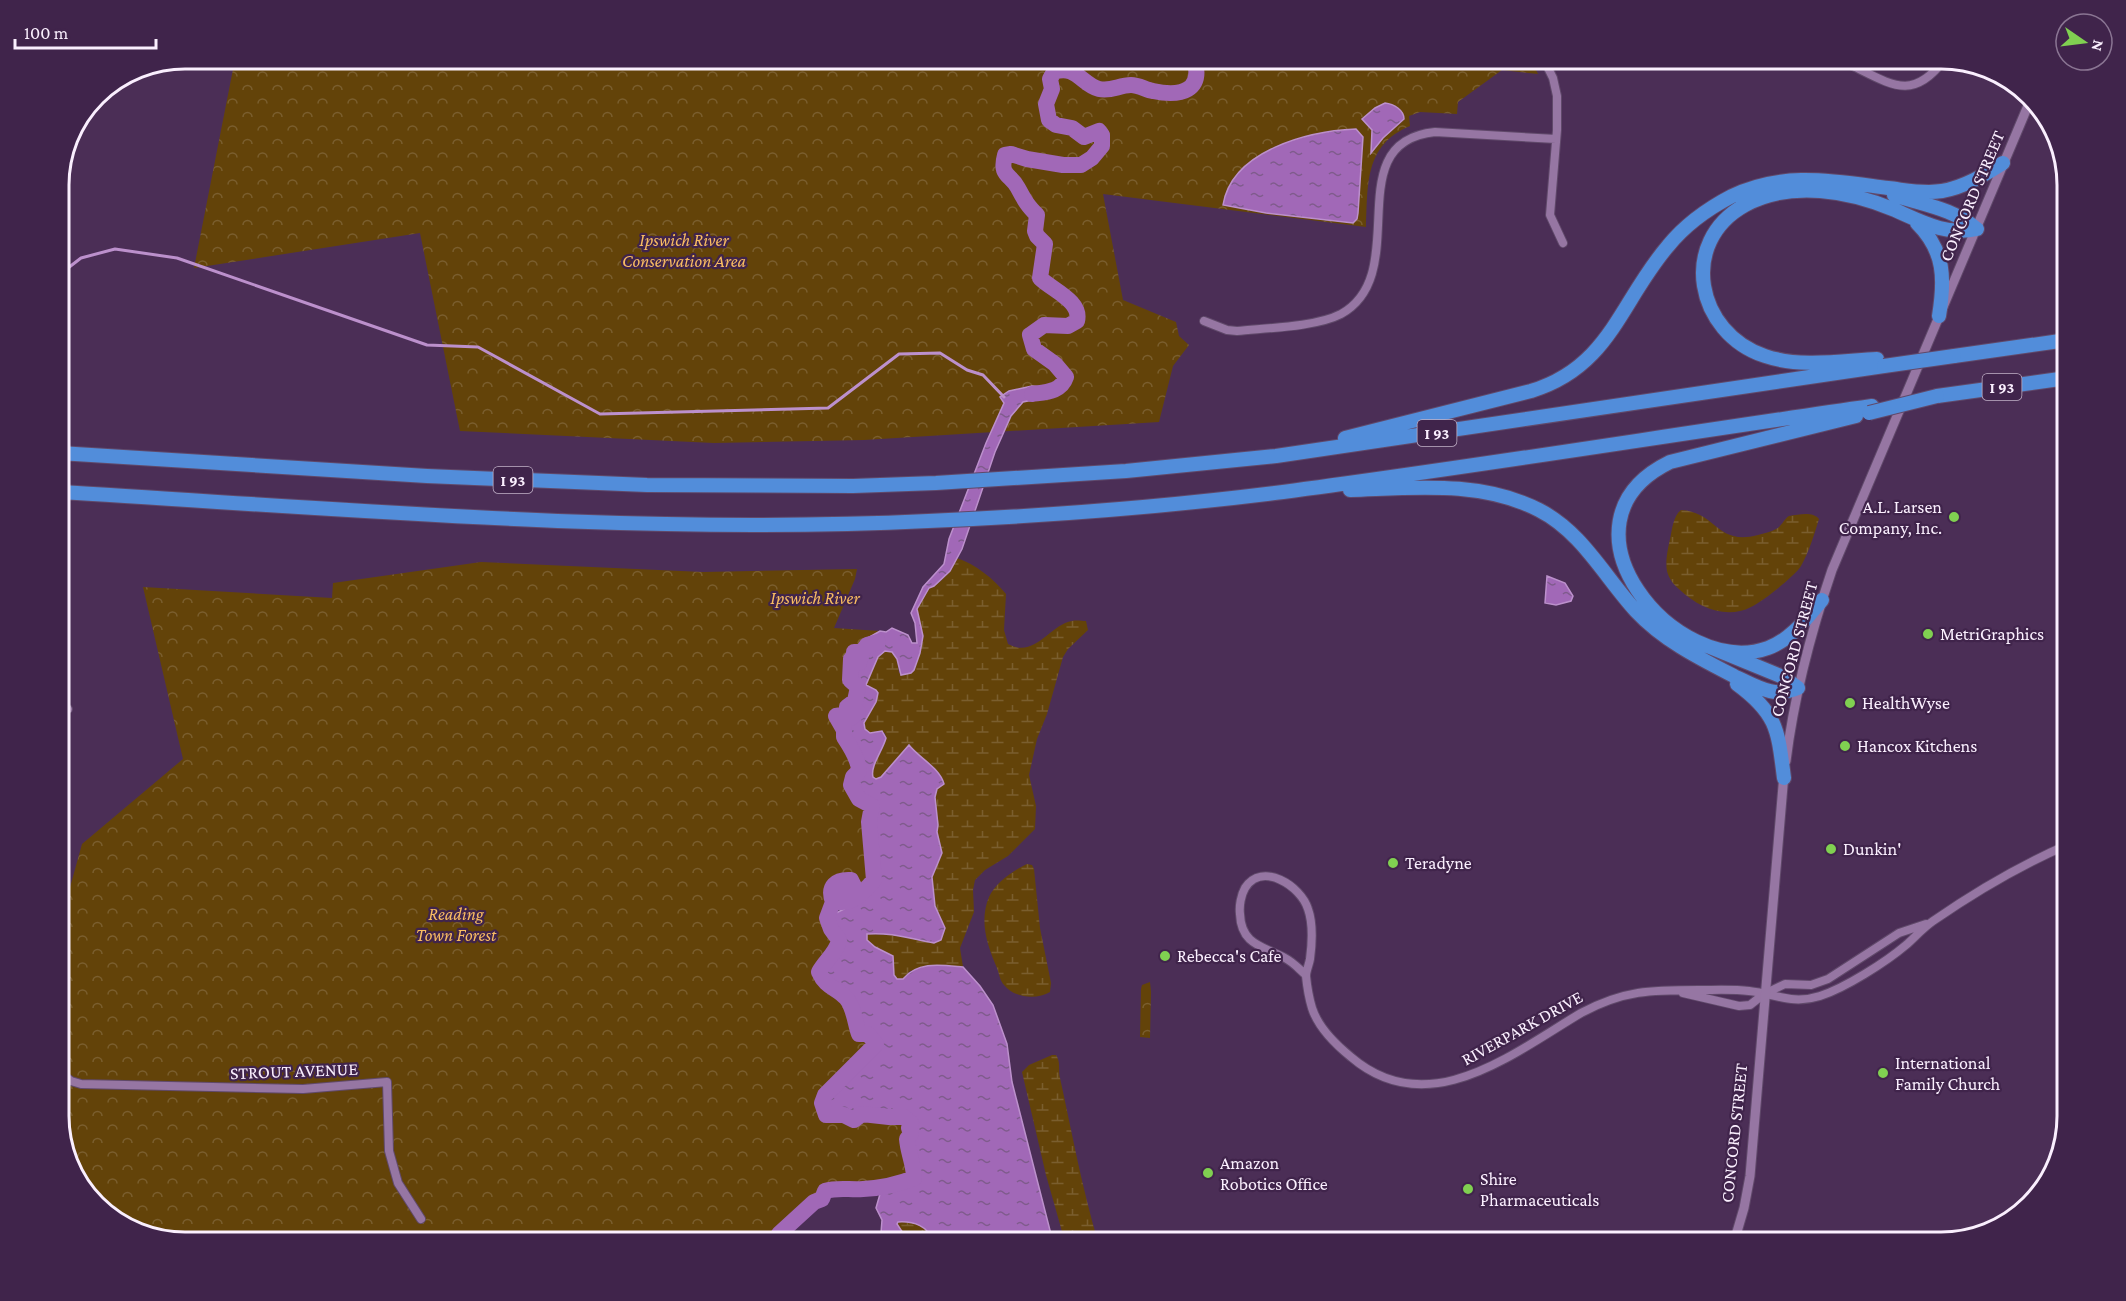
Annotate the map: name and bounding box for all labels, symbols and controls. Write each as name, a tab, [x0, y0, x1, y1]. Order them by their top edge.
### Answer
scale bar	[15, 12, 156, 50]
north arrow	[2054, 12, 2114, 72]
text: 100 m	[24, 23, 69, 43]
text: N	[2088, 38, 2108, 53]
street label: CONCORD STREET	[1935, 128, 2009, 264]
park label: Ipswich River Conservation Area	[622, 230, 747, 271]
road number: I 93	[1982, 374, 2022, 400]
road number: I 93	[1418, 420, 1456, 446]
road number: I 93	[494, 467, 532, 493]
place label: A.L. Larsen Company, Inc.	[1839, 497, 1942, 538]
marker: A.L. Larsen Company, Inc.	[1947, 510, 1961, 524]
street label: CONCORD STREET	[1766, 579, 1822, 719]
park label: Ipswich River	[770, 588, 860, 608]
place label: MetriGraphics	[1940, 624, 2044, 644]
marker: MetriGraphics	[1921, 627, 1935, 641]
place label: HealthWyse	[1862, 693, 1950, 713]
marker: HealthWyse	[1843, 696, 1857, 710]
place label: Hancox Kitchens	[1857, 736, 1977, 756]
marker: Hancox Kitchens	[1838, 739, 1852, 753]
place label: Dunkin'	[1843, 839, 1901, 859]
marker: Dunkin'	[1824, 842, 1838, 856]
place label: Teradyne	[1405, 853, 1472, 873]
marker: Teradyne	[1386, 856, 1400, 870]
park label: Reading Town Forest	[416, 904, 497, 945]
place label: Rebecca's Cafe	[1177, 946, 1282, 966]
marker: Rebecca's Cafe	[1158, 949, 1172, 963]
street label: RIVERPARK DRIVE	[1458, 986, 1586, 1070]
place label: International Family Church	[1895, 1053, 2001, 1094]
street label: STROUT AVENUE	[230, 1059, 359, 1083]
street label: CONCORD STREET	[1717, 1062, 1751, 1204]
marker: International Family Church	[1876, 1066, 1890, 1080]
place label: Amazon Robotics Office	[1220, 1153, 1328, 1194]
marker: Amazon Robotics Office	[1201, 1166, 1215, 1180]
place label: Shire Pharmaceuticals	[1480, 1169, 1599, 1210]
marker: Shire Pharmaceuticals	[1461, 1182, 1475, 1196]

